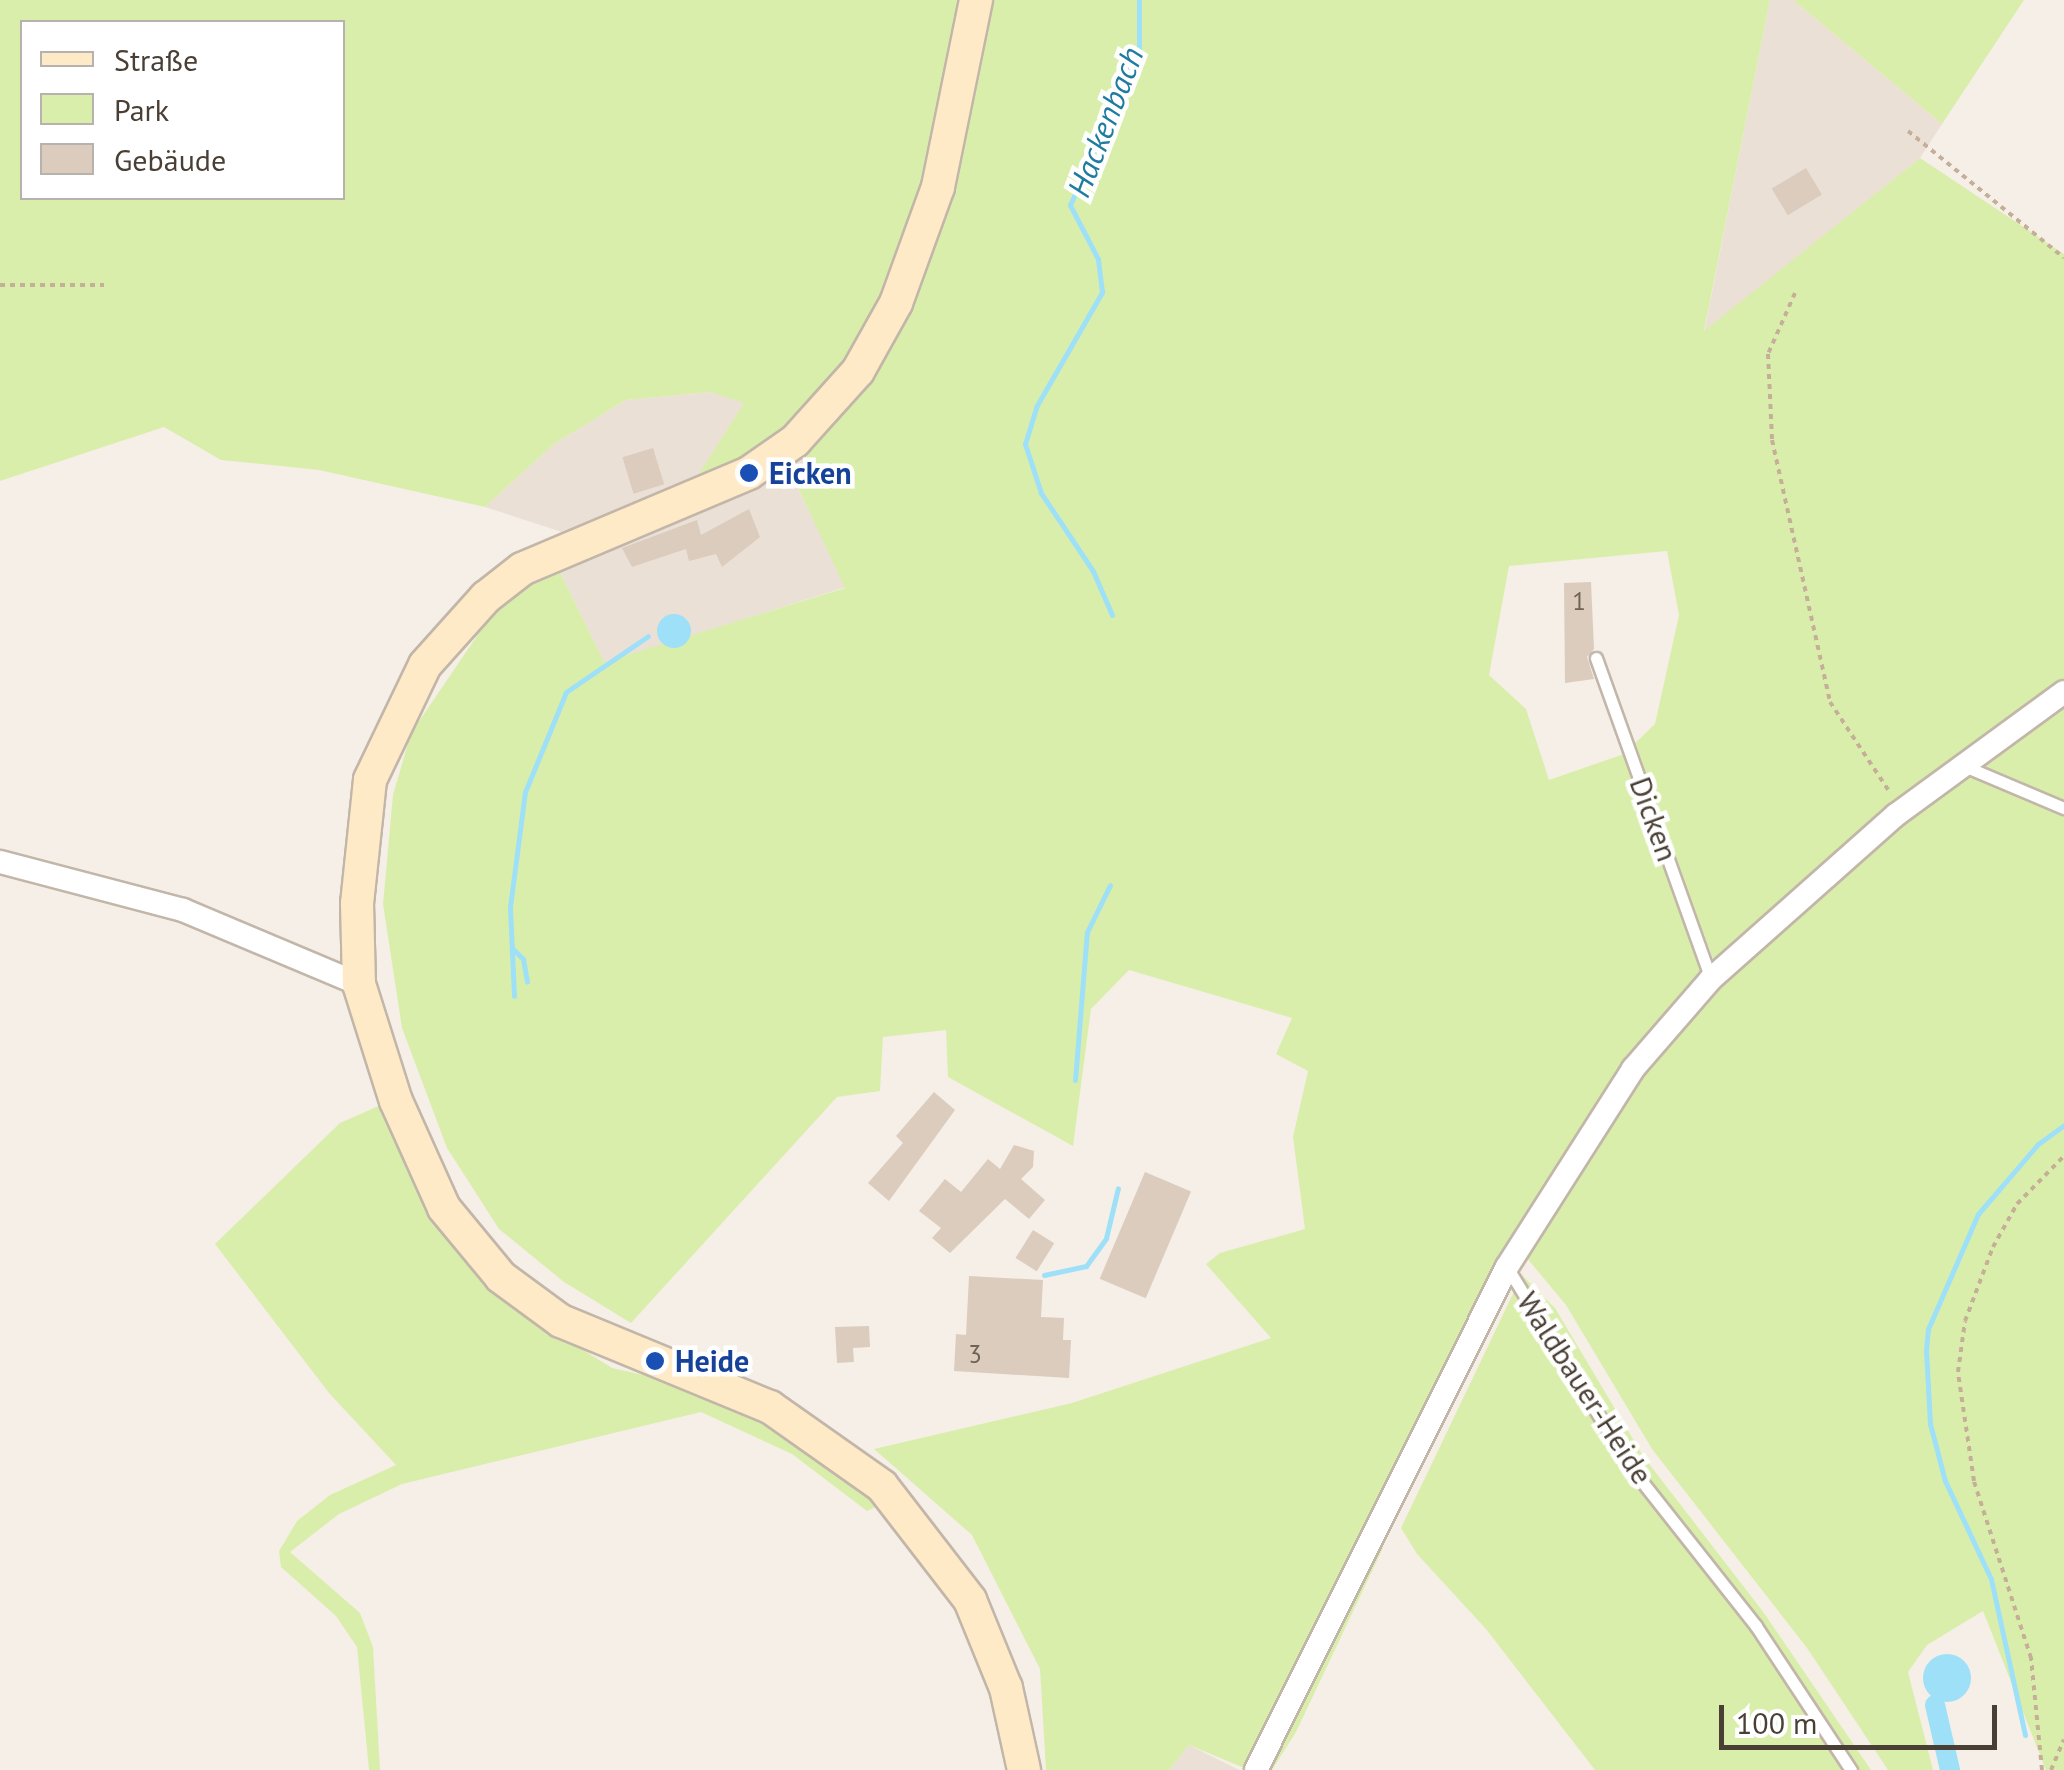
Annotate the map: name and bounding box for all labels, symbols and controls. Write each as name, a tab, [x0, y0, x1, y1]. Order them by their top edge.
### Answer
legend	[20, 20, 345, 200]
text: Straße	[114, 40, 198, 79]
water label: Hackenbach	[1059, 42, 1151, 202]
text: Park	[114, 90, 169, 129]
text: Gebäude	[114, 140, 226, 179]
place label: Eicken	[769, 455, 852, 491]
marker: Eicken	[738, 462, 760, 484]
house number: 1	[1572, 586, 1586, 616]
street label: Dicken	[1622, 772, 1686, 866]
street label: Waldbauer-Heide	[1510, 1285, 1660, 1491]
house number: 3	[968, 1339, 982, 1369]
place label: Heide	[675, 1343, 749, 1379]
marker: Heide	[644, 1350, 666, 1372]
scale bar	[1724, 1685, 2002, 1747]
text: 100 m	[1736, 1703, 1817, 1742]

